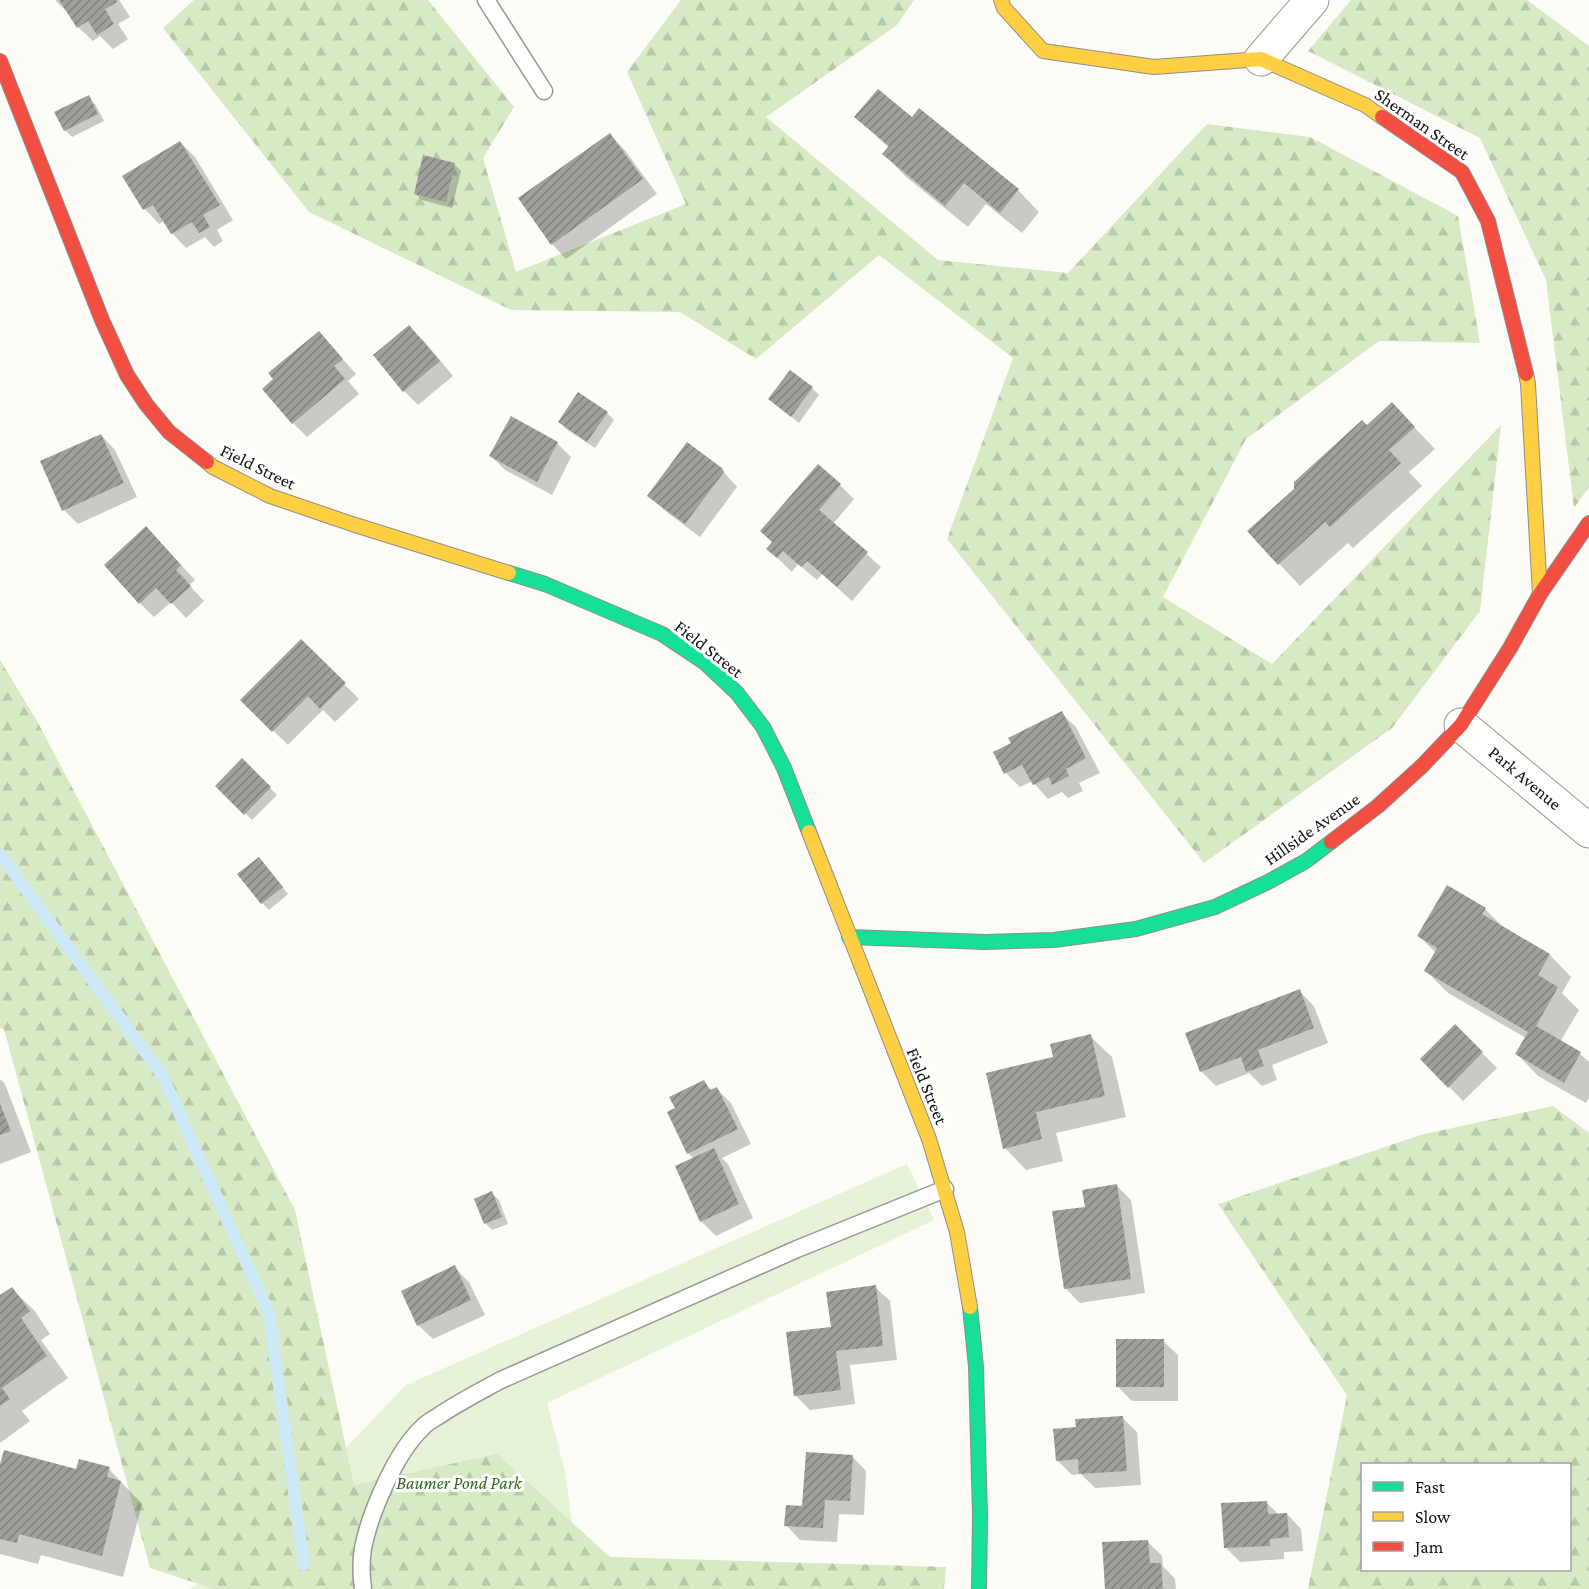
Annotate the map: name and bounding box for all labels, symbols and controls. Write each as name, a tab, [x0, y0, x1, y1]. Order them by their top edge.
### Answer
street label: Sherman Street	[1371, 84, 1474, 164]
street label: Field Street	[217, 440, 300, 494]
street label: Field Street	[671, 616, 748, 682]
street label: Park Avenue	[1485, 742, 1565, 814]
street label: Hillside Avenue	[1261, 789, 1363, 869]
street label: Field Street	[903, 1045, 952, 1128]
legend	[1361, 1463, 1571, 1571]
park label: Baumer Pond Park	[396, 1473, 523, 1493]
text: Fast	[1415, 1477, 1446, 1497]
text: Slow	[1415, 1507, 1451, 1527]
text: Jam	[1413, 1537, 1444, 1557]

